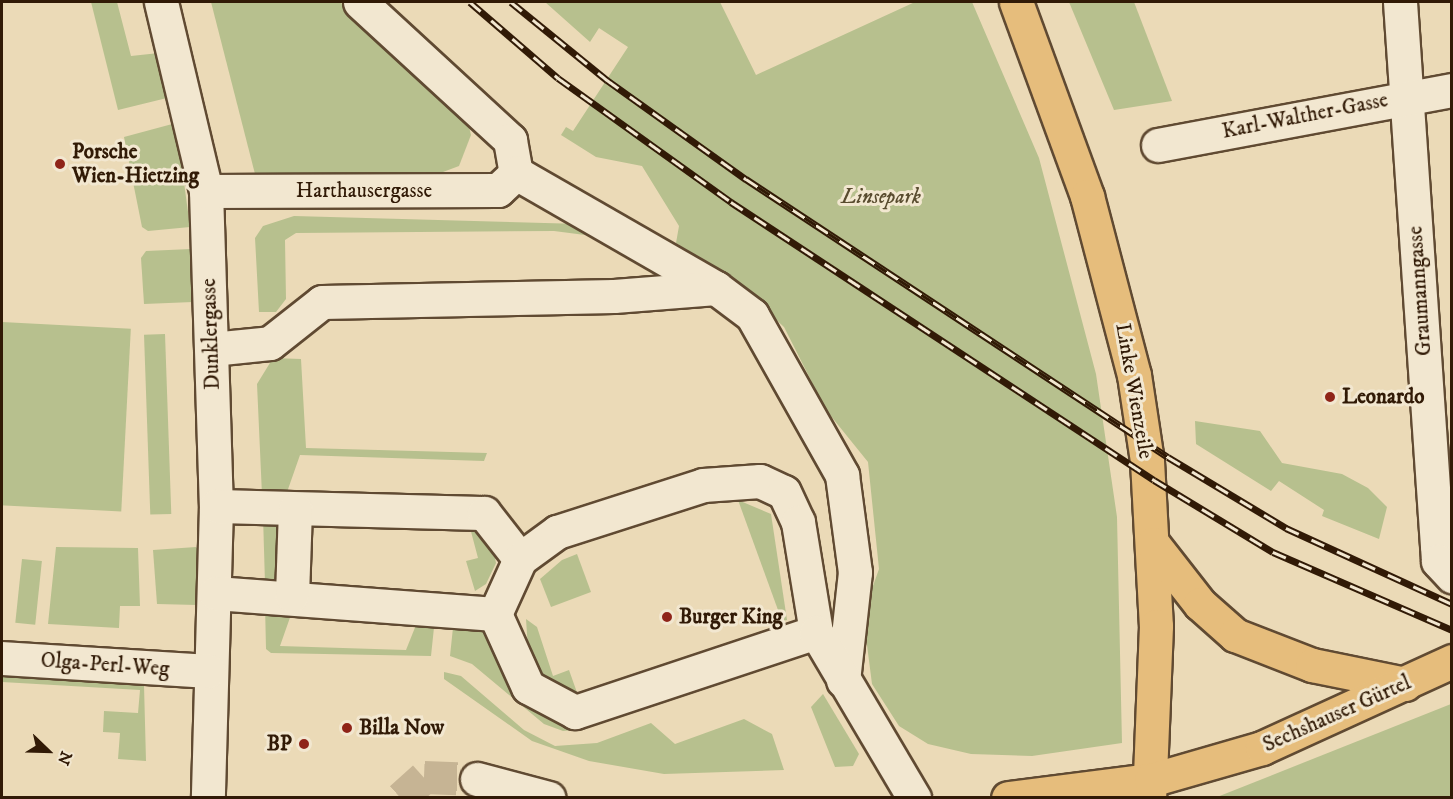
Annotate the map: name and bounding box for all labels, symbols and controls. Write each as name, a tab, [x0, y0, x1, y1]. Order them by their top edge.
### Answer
street label: Karl-Walther-Gasse	[1220, 88, 1390, 144]
place label: Porsche Wien-Hietzing	[72, 139, 199, 189]
marker: Porsche Wien-Hietzing	[53, 157, 67, 171]
street label: Harthausergasse	[296, 178, 432, 204]
park label: Linsepark	[841, 184, 921, 210]
street label: Graumanngasse	[1403, 225, 1437, 357]
street label: Dunklergasse	[196, 278, 226, 390]
street label: Linke Wienzeile	[1110, 321, 1158, 461]
place label: Leonardo	[1342, 384, 1424, 410]
marker: Leonardo	[1323, 390, 1337, 404]
place label: Burger King	[679, 604, 783, 630]
marker: Burger King	[660, 610, 674, 624]
street label: Olga-Perl-Weg	[40, 648, 170, 682]
street label: Sechshauser Gürtel	[1259, 670, 1415, 758]
place label: Billa Now	[359, 715, 444, 741]
north arrow	[18, 721, 78, 781]
marker: Billa Now	[340, 721, 354, 735]
place label: BP	[267, 731, 292, 757]
marker: BP	[297, 737, 311, 751]
text: N	[53, 748, 76, 768]

